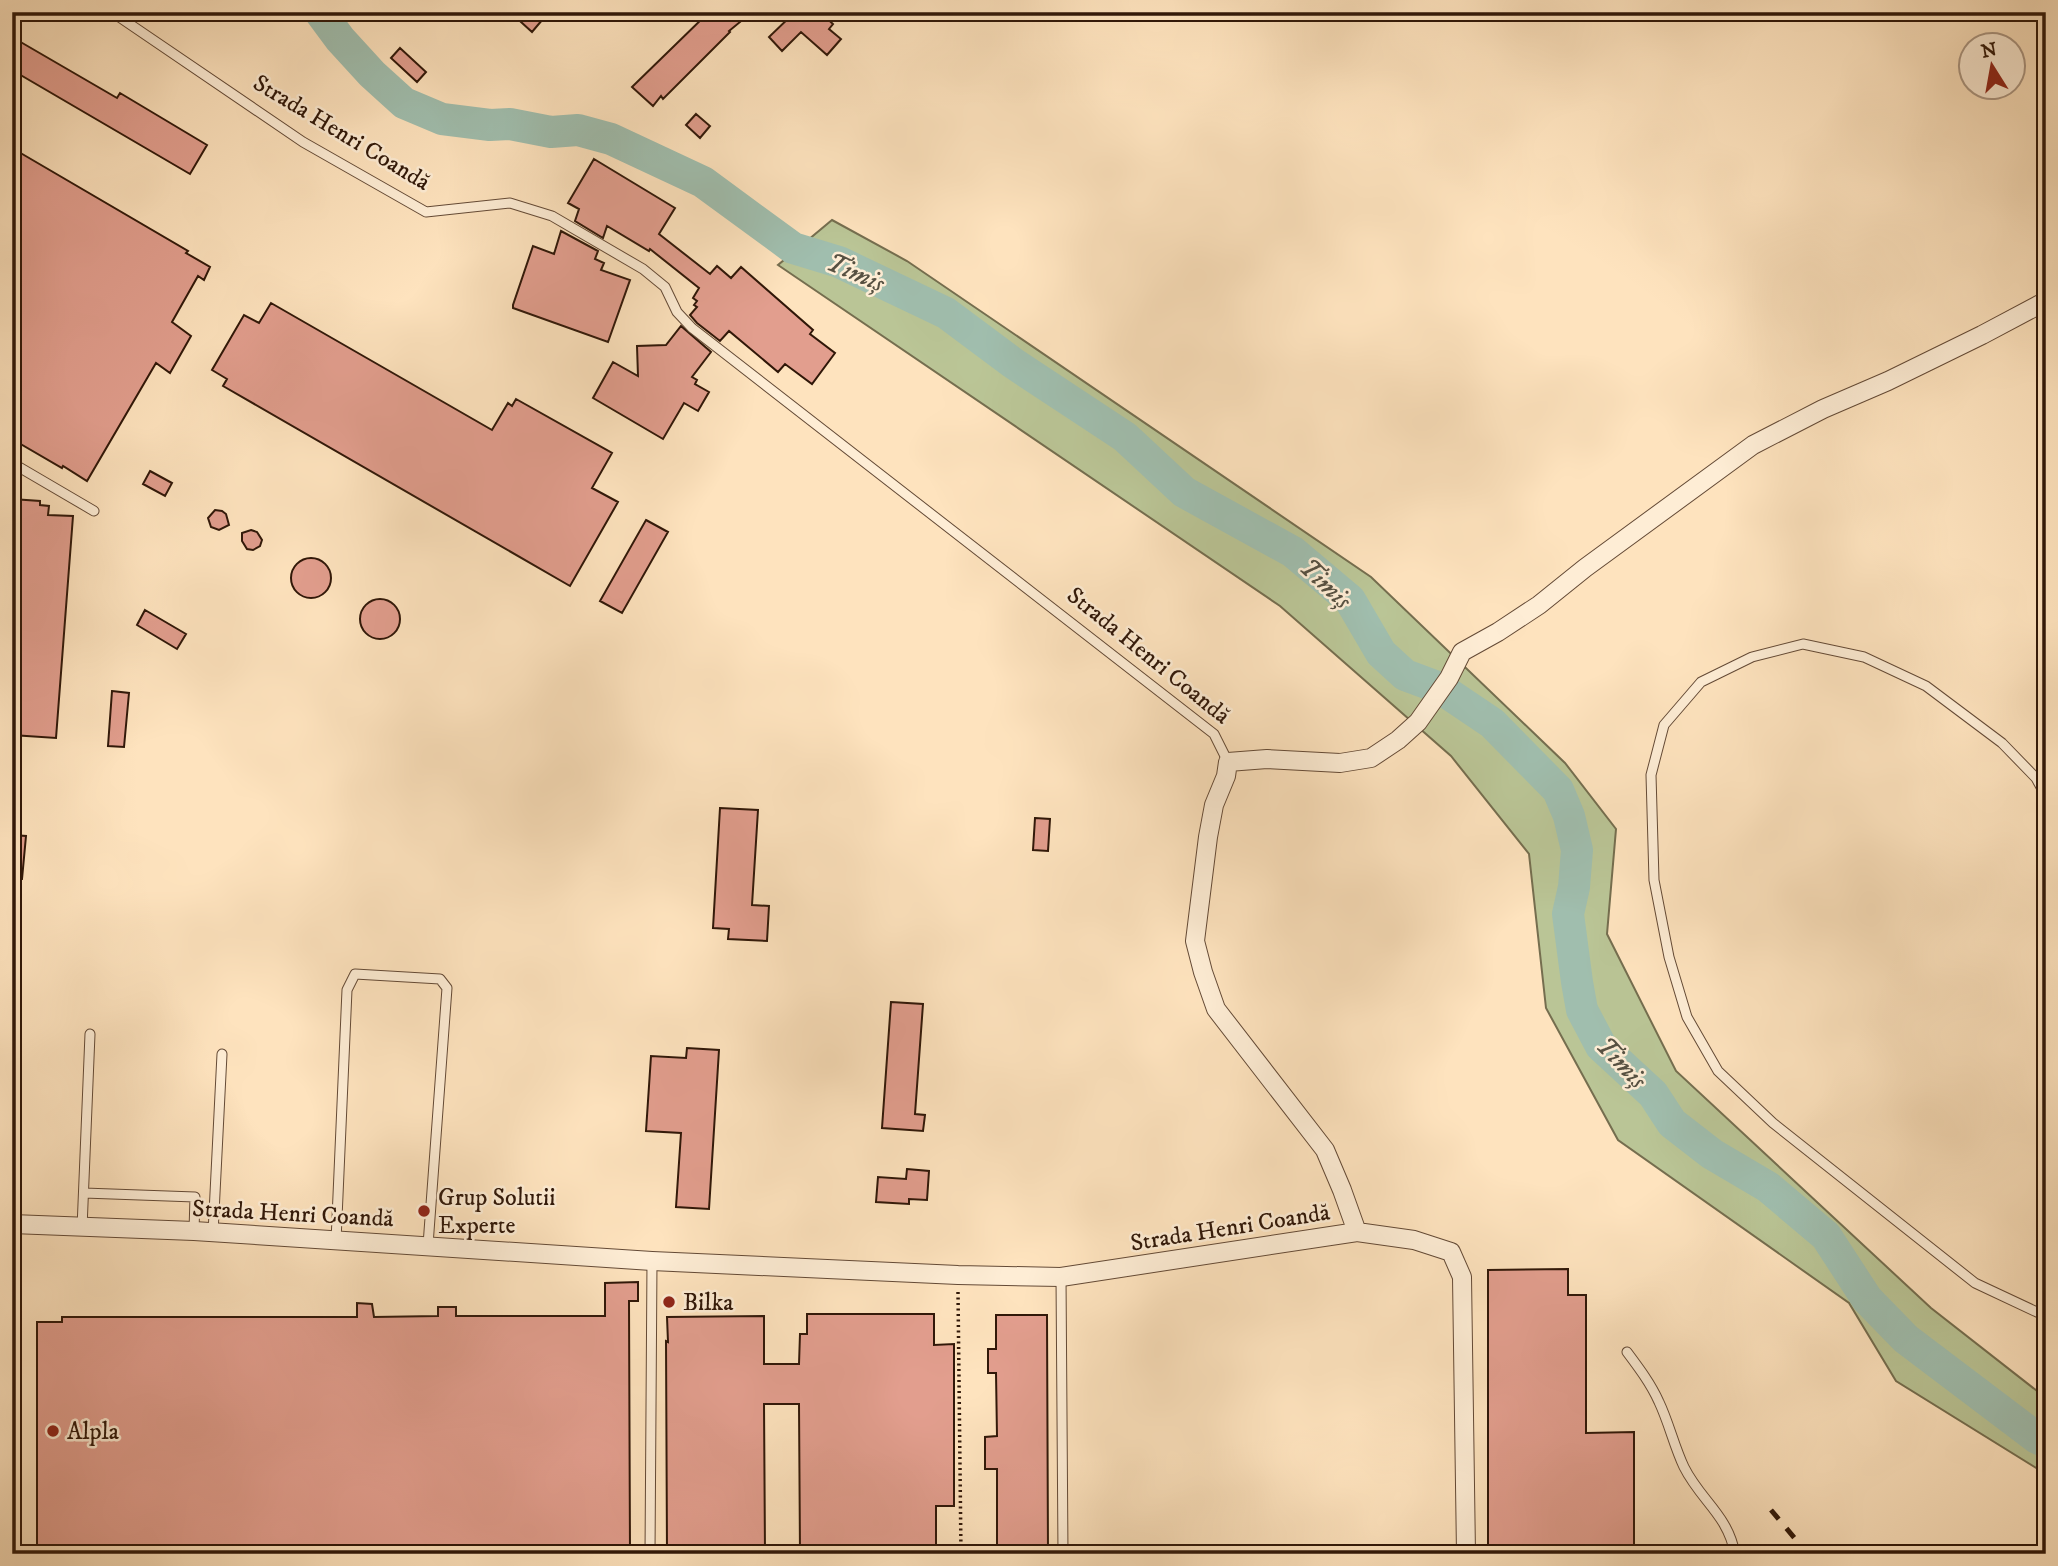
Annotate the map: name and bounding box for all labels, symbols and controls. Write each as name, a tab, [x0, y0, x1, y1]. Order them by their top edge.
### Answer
north arrow	[1956, 32, 2026, 102]
text: N	[1979, 38, 1999, 64]
street label: Strada Henri Coandă	[247, 68, 436, 198]
water label: Timiș	[821, 246, 890, 301]
water label: Timiș	[1292, 552, 1359, 617]
street label: Strada Henri Coandă	[1061, 581, 1237, 731]
water label: Timiș	[1588, 1030, 1654, 1097]
place label: Grup Solutii Experte	[438, 1183, 555, 1241]
street label: Strada Henri Coandă	[191, 1194, 395, 1234]
street label: Strada Henri Coandă	[1128, 1197, 1333, 1259]
marker: Grup Solutii Experte	[416, 1203, 432, 1219]
place label: Bilka	[683, 1288, 734, 1318]
marker: Bilka	[661, 1294, 677, 1310]
place label: Alpla	[67, 1417, 120, 1447]
marker: Alpla	[45, 1423, 61, 1439]

